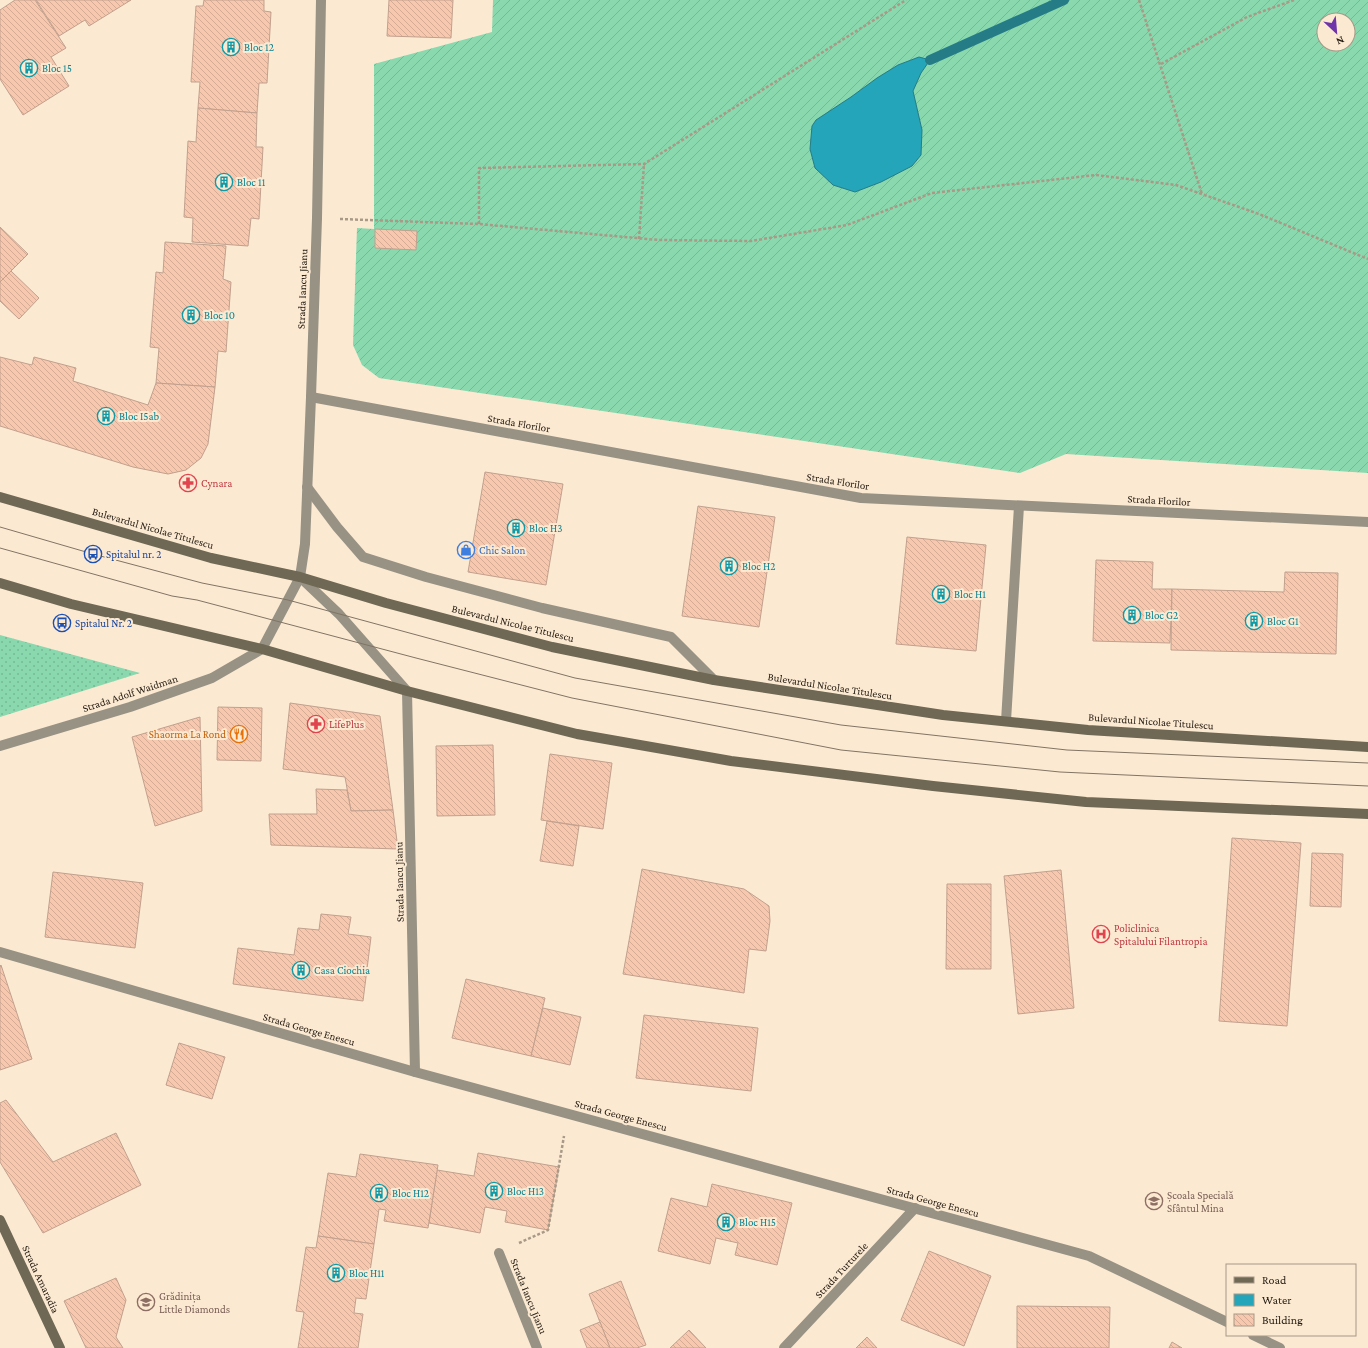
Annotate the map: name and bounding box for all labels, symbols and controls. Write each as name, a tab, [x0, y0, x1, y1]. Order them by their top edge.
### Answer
north arrow	[1316, 12, 1356, 52]
text: N	[1334, 34, 1346, 48]
building icon: Bloc 12	[221, 37, 241, 57]
place label: Bloc 12	[244, 41, 274, 53]
building icon: Bloc 15	[19, 58, 39, 78]
place label: Bloc 15	[42, 62, 72, 74]
building icon: Bloc 11	[214, 172, 234, 192]
place label: Bloc 11	[237, 176, 266, 188]
street label: Strada Iancu Jianu	[295, 248, 310, 329]
building icon: Bloc 10	[181, 305, 201, 325]
place label: Bloc 10	[204, 309, 235, 321]
building icon: Bloc I5ab	[96, 406, 116, 426]
place label: Bloc I5ab	[119, 410, 160, 422]
street label: Strada Florilor	[487, 412, 551, 434]
street label: Strada Florilor	[806, 470, 870, 492]
pharmacy icon: Cynara	[178, 473, 198, 493]
place label: Cynara	[201, 477, 232, 490]
street label: Strada Florilor	[1127, 492, 1191, 508]
street label: Bulevardul Nicolae Titulescu	[91, 505, 215, 551]
building icon: Bloc H3	[506, 518, 526, 538]
place label: Bloc H3	[529, 522, 562, 534]
shop icon: Chic Salon	[456, 540, 476, 560]
bus stop icon: Spitalul nr. 2	[83, 544, 103, 564]
place label: Chic Salon	[479, 544, 525, 556]
place label: Spitalul nr. 2	[106, 548, 162, 561]
building icon: Bloc H2	[719, 556, 739, 576]
place label: Bloc H2	[742, 560, 775, 572]
building icon: Bloc H1	[931, 584, 951, 604]
place label: Bloc H1	[954, 588, 986, 600]
street label: Bulevardul Nicolae Titulescu	[451, 602, 576, 644]
building icon: Bloc G2	[1122, 605, 1142, 625]
place label: Bloc G2	[1145, 609, 1178, 621]
building icon: Bloc G1	[1244, 611, 1264, 631]
bus stop icon: Spitalul Nr. 2	[52, 613, 72, 633]
place label: Bloc G1	[1267, 615, 1299, 627]
place label: Spitalul Nr. 2	[75, 617, 132, 630]
street label: Bulevardul Nicolae Titulescu	[767, 670, 893, 702]
street label: Strada Adolf Waidman	[81, 672, 179, 714]
street label: Bulevardul Nicolae Titulescu	[1088, 711, 1214, 731]
pharmacy icon: LifePlus	[306, 714, 326, 734]
place label: LifePlus	[329, 718, 364, 730]
restaurant icon: Shaorma La Rond	[229, 724, 249, 744]
place label: Shaorma La Rond	[149, 728, 226, 740]
street label: Strada Iancu Jianu	[392, 842, 407, 922]
place label: Policlinica Spitalului Filantropia	[1114, 922, 1208, 948]
hospital icon: Policlinica Spitalului Filantropia	[1091, 924, 1111, 944]
building icon: Casa Ciochia	[291, 960, 311, 980]
place label: Casa Ciochia	[314, 964, 370, 976]
street label: Strada George Enescu	[261, 1010, 357, 1049]
street label: Strada George Enescu	[573, 1097, 669, 1134]
building icon: Bloc H13	[484, 1181, 504, 1201]
building icon: Bloc H12	[369, 1183, 389, 1203]
street label: Strada George Enescu	[885, 1183, 981, 1220]
place label: Bloc H13	[507, 1185, 544, 1197]
place label: Bloc H12	[392, 1187, 429, 1199]
place label: Școala Specială Sfântul Mina	[1167, 1189, 1234, 1214]
school or university icon: Școala Specială Sfântul Mina	[1144, 1191, 1164, 1211]
building icon: Bloc H15	[716, 1212, 736, 1232]
place label: Bloc H15	[739, 1216, 776, 1228]
street label: Strada Turturele	[812, 1239, 870, 1300]
street label: Strada Amaradia	[20, 1243, 62, 1315]
street label: Strada Iancu Jianu	[507, 1256, 550, 1336]
building icon: Bloc H11	[326, 1263, 346, 1283]
legend	[1226, 1264, 1356, 1336]
place label: Bloc H11	[349, 1267, 385, 1279]
text: Road	[1262, 1273, 1287, 1287]
place label: Grădinița Little Diamonds	[159, 1290, 230, 1315]
school or university icon: Grădinița Little Diamonds	[136, 1292, 156, 1312]
text: Water	[1262, 1293, 1292, 1307]
text: Building	[1262, 1313, 1303, 1327]

